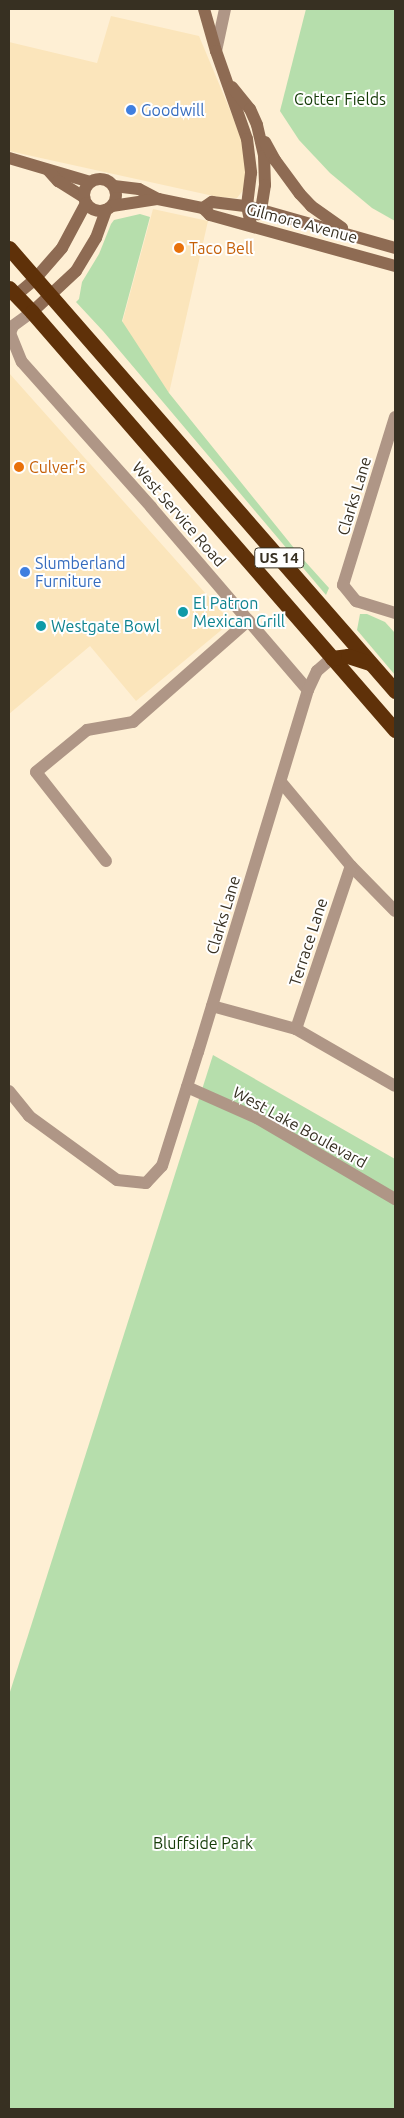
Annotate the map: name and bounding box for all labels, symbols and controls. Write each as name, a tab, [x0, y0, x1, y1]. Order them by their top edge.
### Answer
park label: Cotter Fields	[294, 89, 386, 109]
place label: Goodwill	[141, 100, 204, 120]
marker: Goodwill	[125, 104, 137, 116]
street label: Gilmore Avenue	[244, 199, 360, 247]
place label: Taco Bell	[189, 238, 253, 258]
marker: Taco Bell	[173, 242, 185, 254]
street label: Clarks Lane	[333, 454, 375, 538]
place label: Culver's	[29, 457, 85, 477]
street label: West Service Road	[128, 458, 230, 570]
marker: Culver's	[13, 461, 25, 473]
road number: US 14	[254, 546, 304, 570]
place label: Slumberland Furniture	[35, 553, 126, 591]
marker: Slumberland Furniture	[19, 566, 31, 578]
place label: El Patron Mexican Grill	[193, 593, 285, 631]
marker: El Patron Mexican Grill	[177, 606, 189, 618]
place label: Westgate Bowl	[51, 616, 160, 636]
marker: Westgate Bowl	[35, 620, 47, 632]
street label: Clarks Lane	[202, 873, 244, 957]
street label: Terrace Lane	[285, 896, 331, 988]
street label: West Lake Boulevard	[230, 1082, 370, 1172]
park label: Bluffside Park	[153, 1833, 253, 1853]

